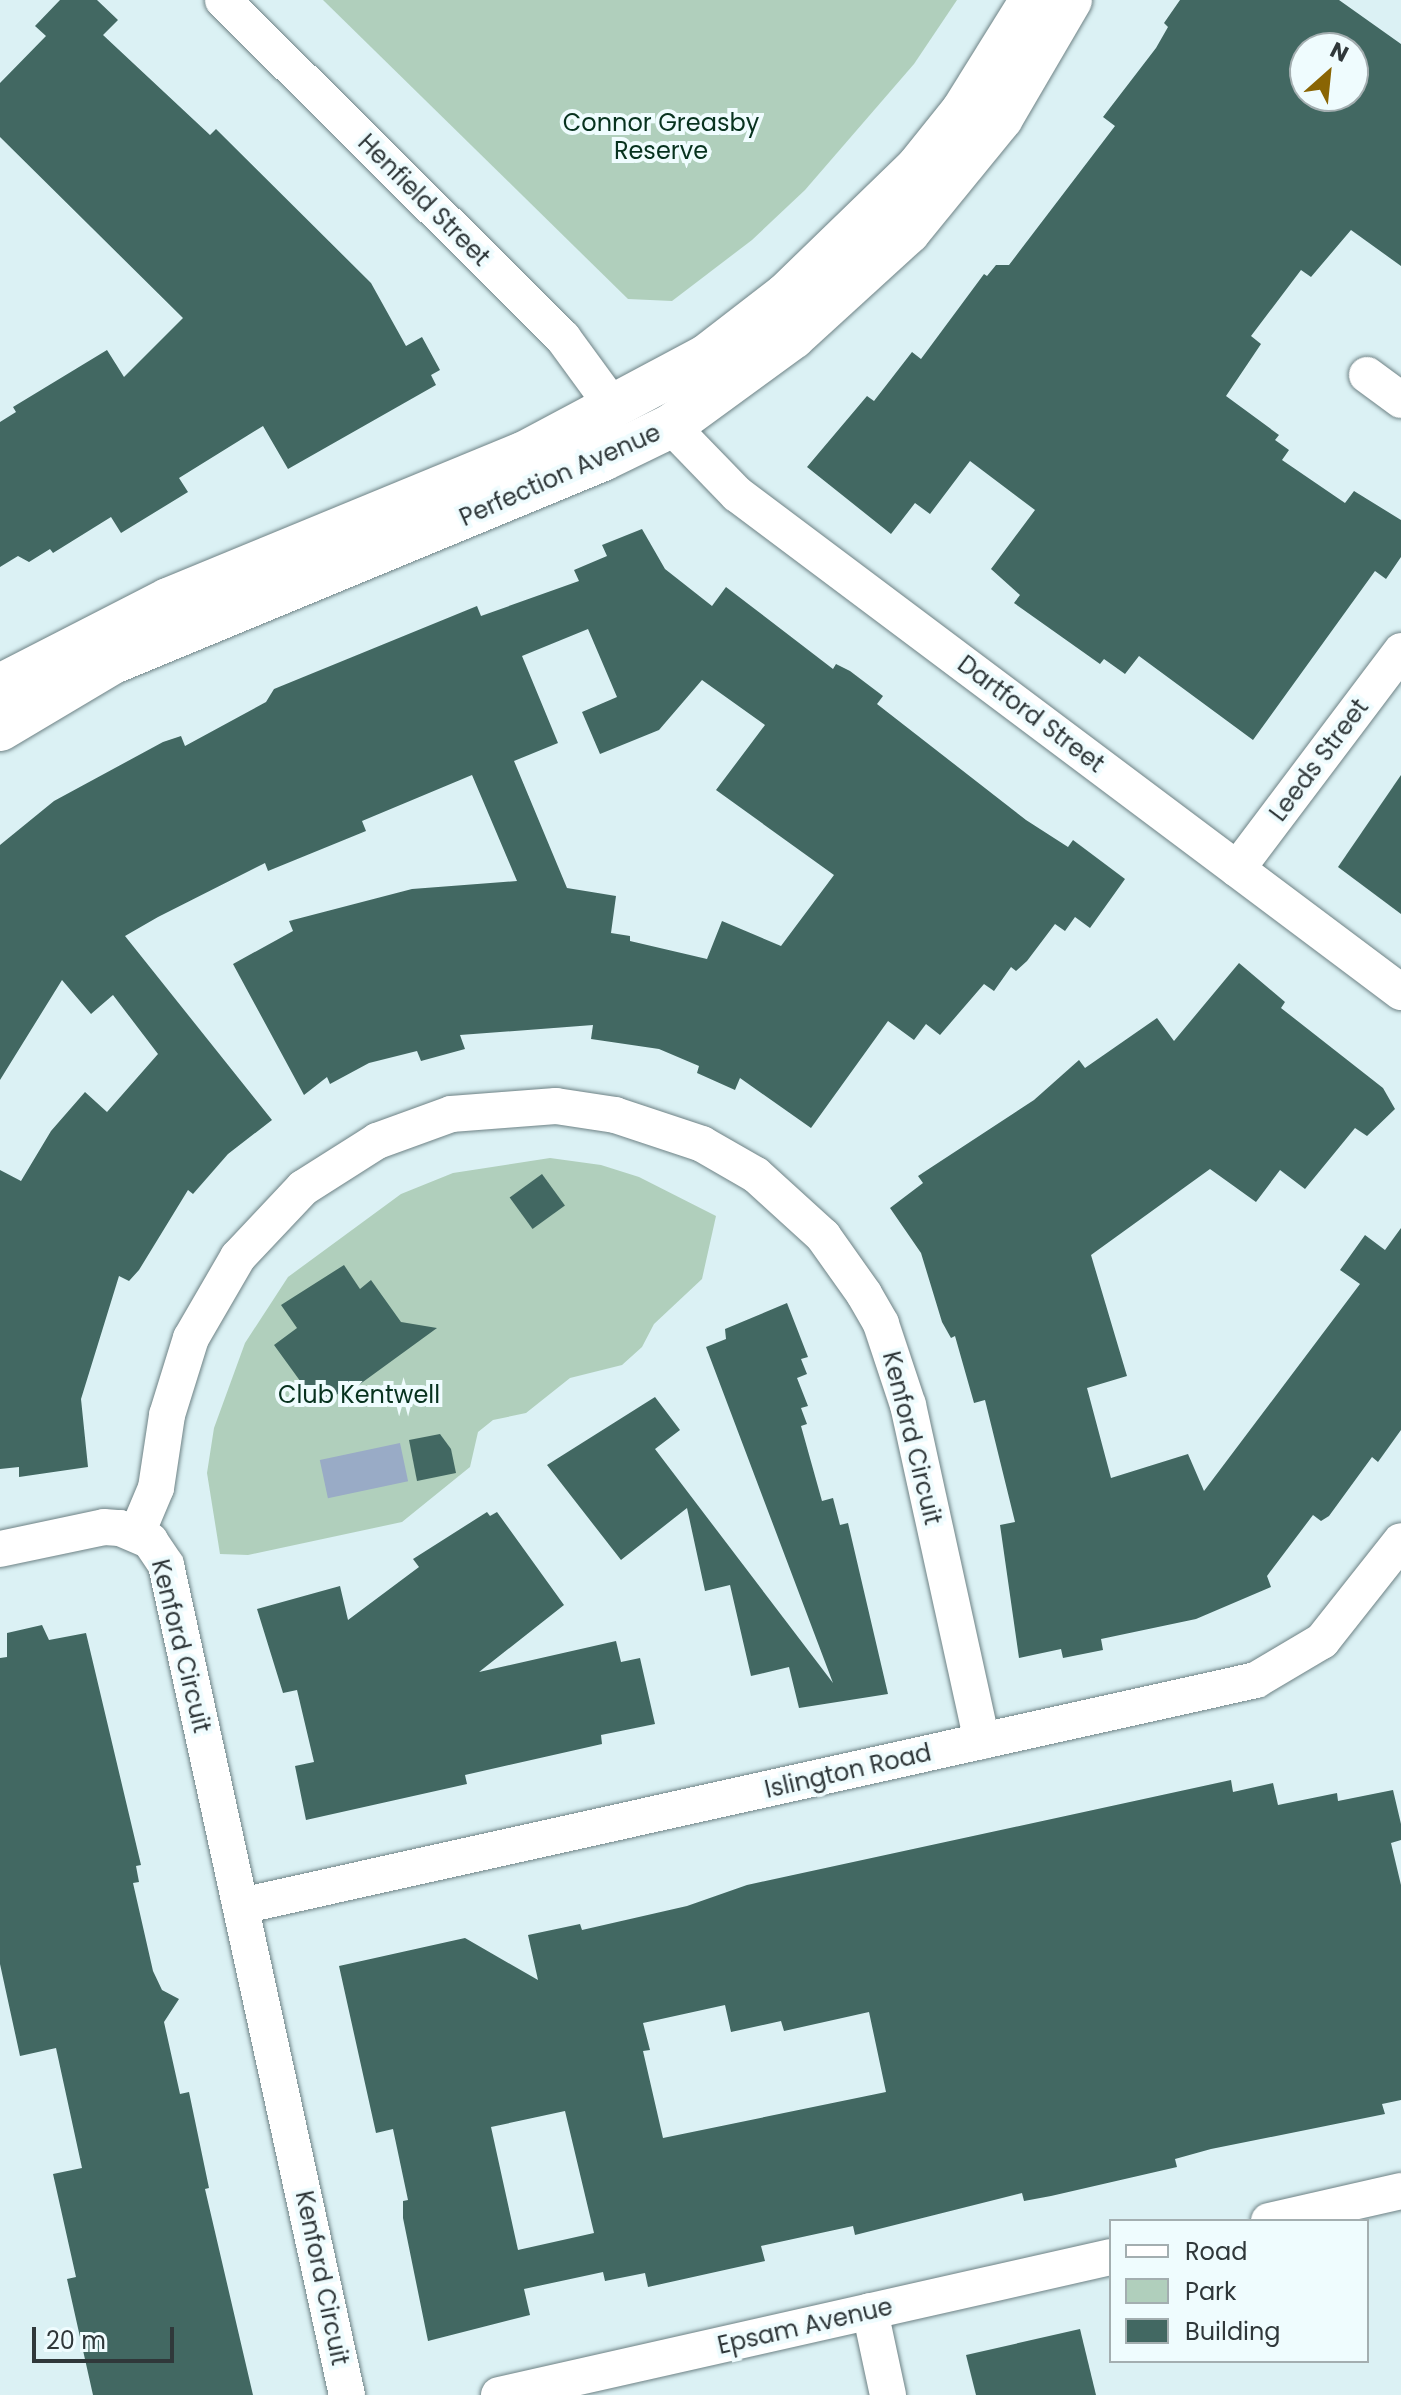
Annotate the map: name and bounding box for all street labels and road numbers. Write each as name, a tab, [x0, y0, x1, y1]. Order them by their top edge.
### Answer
street label: Henfield Street	[352, 128, 496, 272]
street label: Perfection Avenue	[455, 418, 665, 532]
street label: Dartford Street	[952, 650, 1110, 778]
street label: Leeds Street	[1264, 693, 1374, 827]
street label: Kenford Circuit	[877, 1348, 947, 1528]
street label: Kenford Circuit	[146, 1556, 216, 1736]
street label: Islington Road	[762, 1738, 934, 1804]
street label: Kenford Circuit	[289, 2188, 355, 2368]
street label: Epsam Avenue	[715, 2292, 895, 2360]

